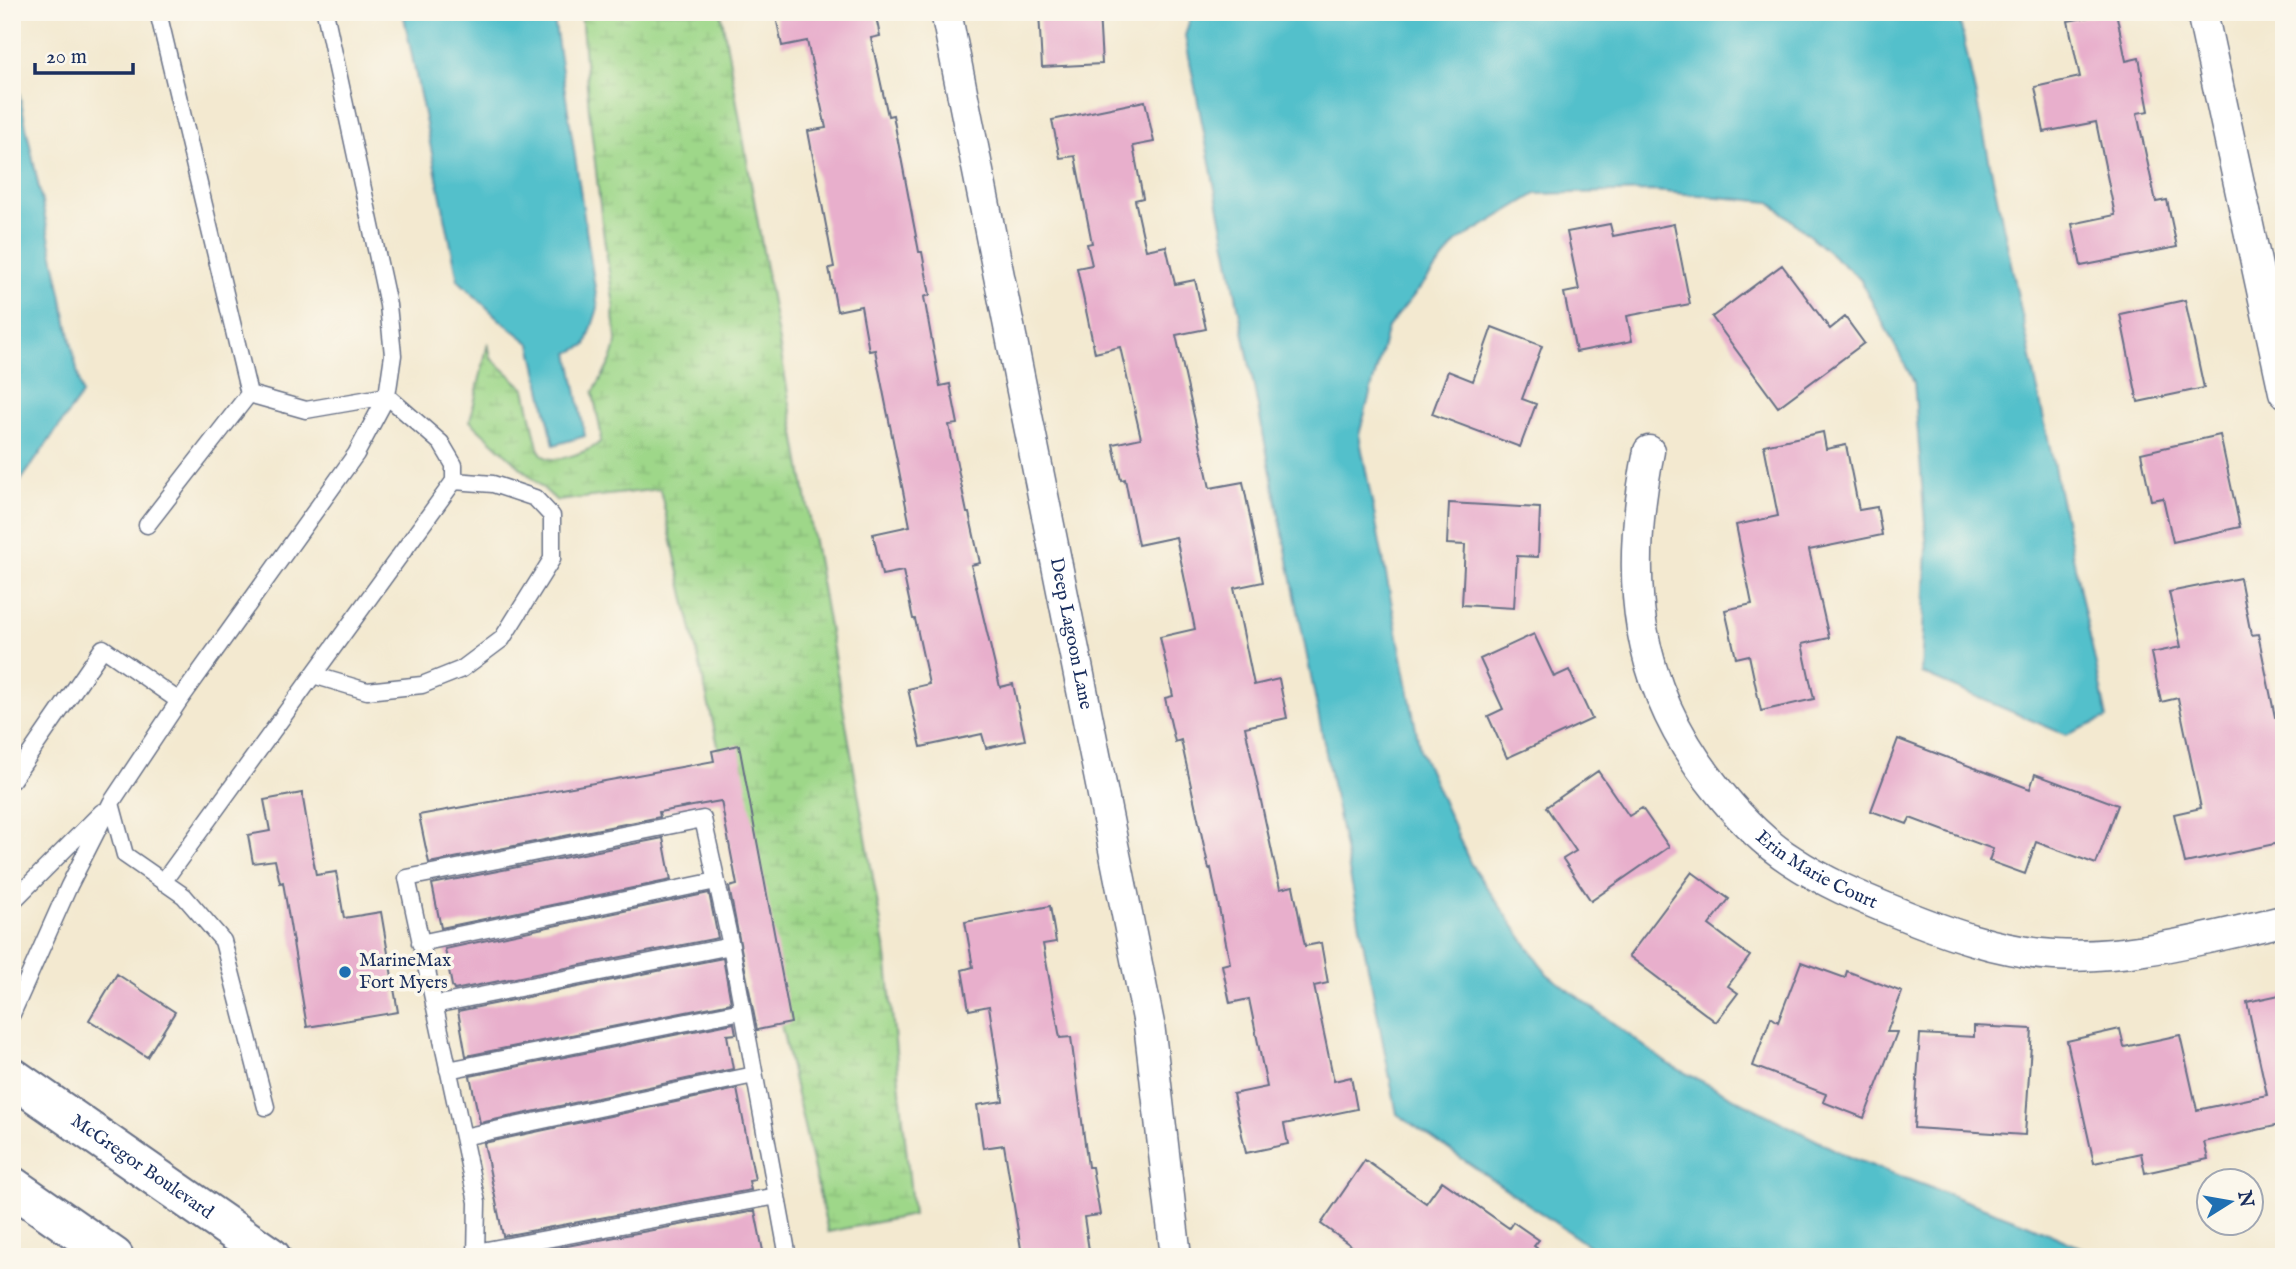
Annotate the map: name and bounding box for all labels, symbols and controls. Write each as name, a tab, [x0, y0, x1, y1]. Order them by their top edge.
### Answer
scale bar	[35, 32, 133, 76]
text: 20 m	[46, 44, 87, 71]
street label: Deep Lagoon Lane	[1044, 556, 1098, 712]
street label: Erin Marie Court	[1750, 826, 1881, 915]
place label: MarineMax Fort Myers	[359, 949, 451, 995]
marker: MarineMax Fort Myers	[337, 964, 353, 980]
street label: McGregor Boulevard	[66, 1109, 219, 1226]
north arrow	[2194, 1168, 2264, 1238]
text: N	[2231, 1188, 2258, 1210]

